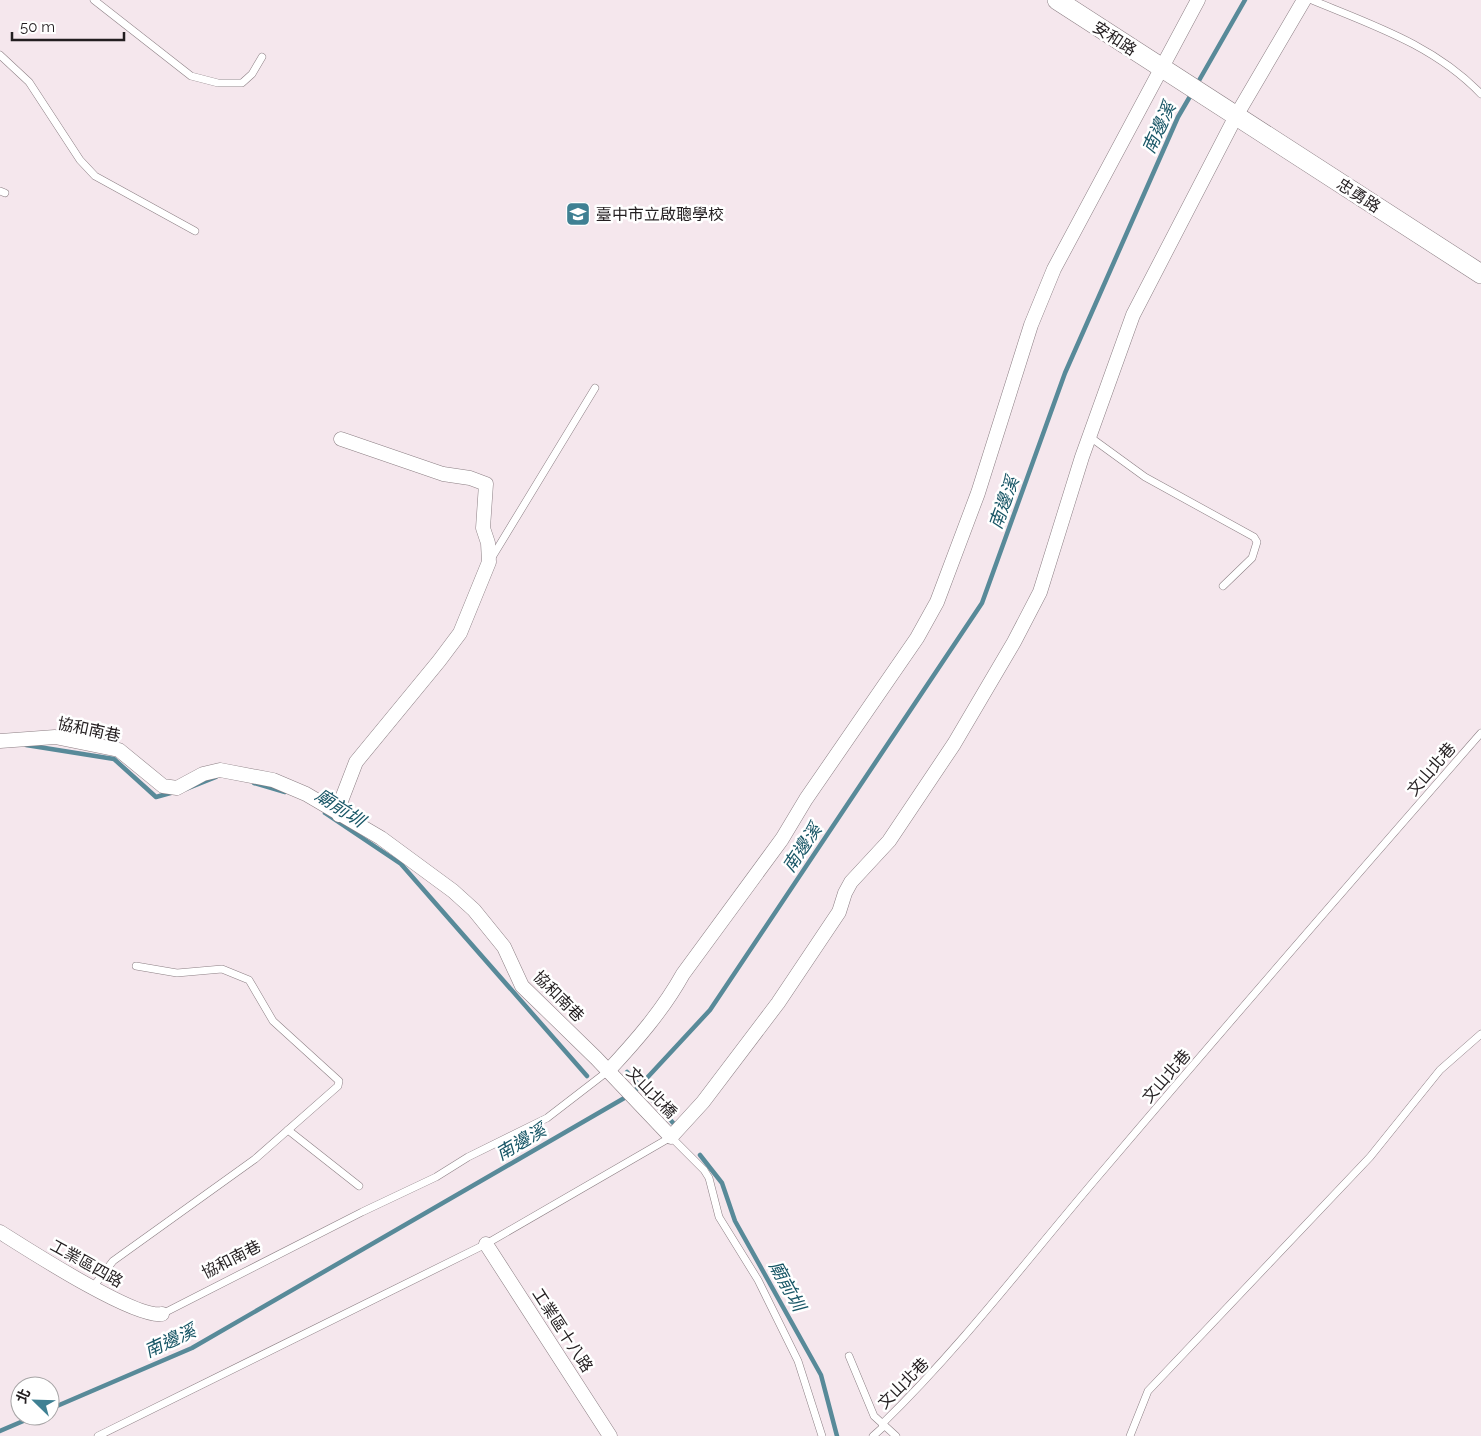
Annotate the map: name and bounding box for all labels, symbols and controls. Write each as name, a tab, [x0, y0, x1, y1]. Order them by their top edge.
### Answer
scale bar	[12, 10, 125, 42]
street label: 安和路	[1089, 17, 1140, 59]
text: 50 m	[20, 18, 55, 36]
water label: 南邊溪	[1138, 96, 1181, 157]
street label: 忠勇路	[1333, 174, 1384, 216]
school or university icon: 臺中市立啟聰學校	[565, 201, 591, 227]
place label: 臺中市立啟聰學校	[596, 205, 724, 224]
water label: 南邊溪	[984, 471, 1024, 532]
street label: 協和南巷	[56, 714, 122, 745]
street label: 文山北巷	[1403, 739, 1460, 800]
water label: 廟前圳	[312, 784, 371, 833]
water label: 南邊溪	[778, 817, 827, 876]
street label: 協和南巷	[529, 967, 588, 1026]
street label: 文山北巷	[1138, 1046, 1195, 1107]
street label: 文山北橋	[623, 1063, 681, 1122]
water label: 南邊溪	[492, 1117, 552, 1164]
street label: 工業區四路	[47, 1236, 126, 1291]
street label: 協和南巷	[198, 1236, 264, 1282]
water label: 廟前圳	[765, 1257, 811, 1317]
street label: 工業區十八路	[528, 1285, 597, 1376]
water label: 南邊溪	[141, 1318, 201, 1361]
street label: 文山北巷	[874, 1354, 933, 1413]
north arrow	[10, 1376, 60, 1426]
text: 北	[13, 1386, 33, 1405]

